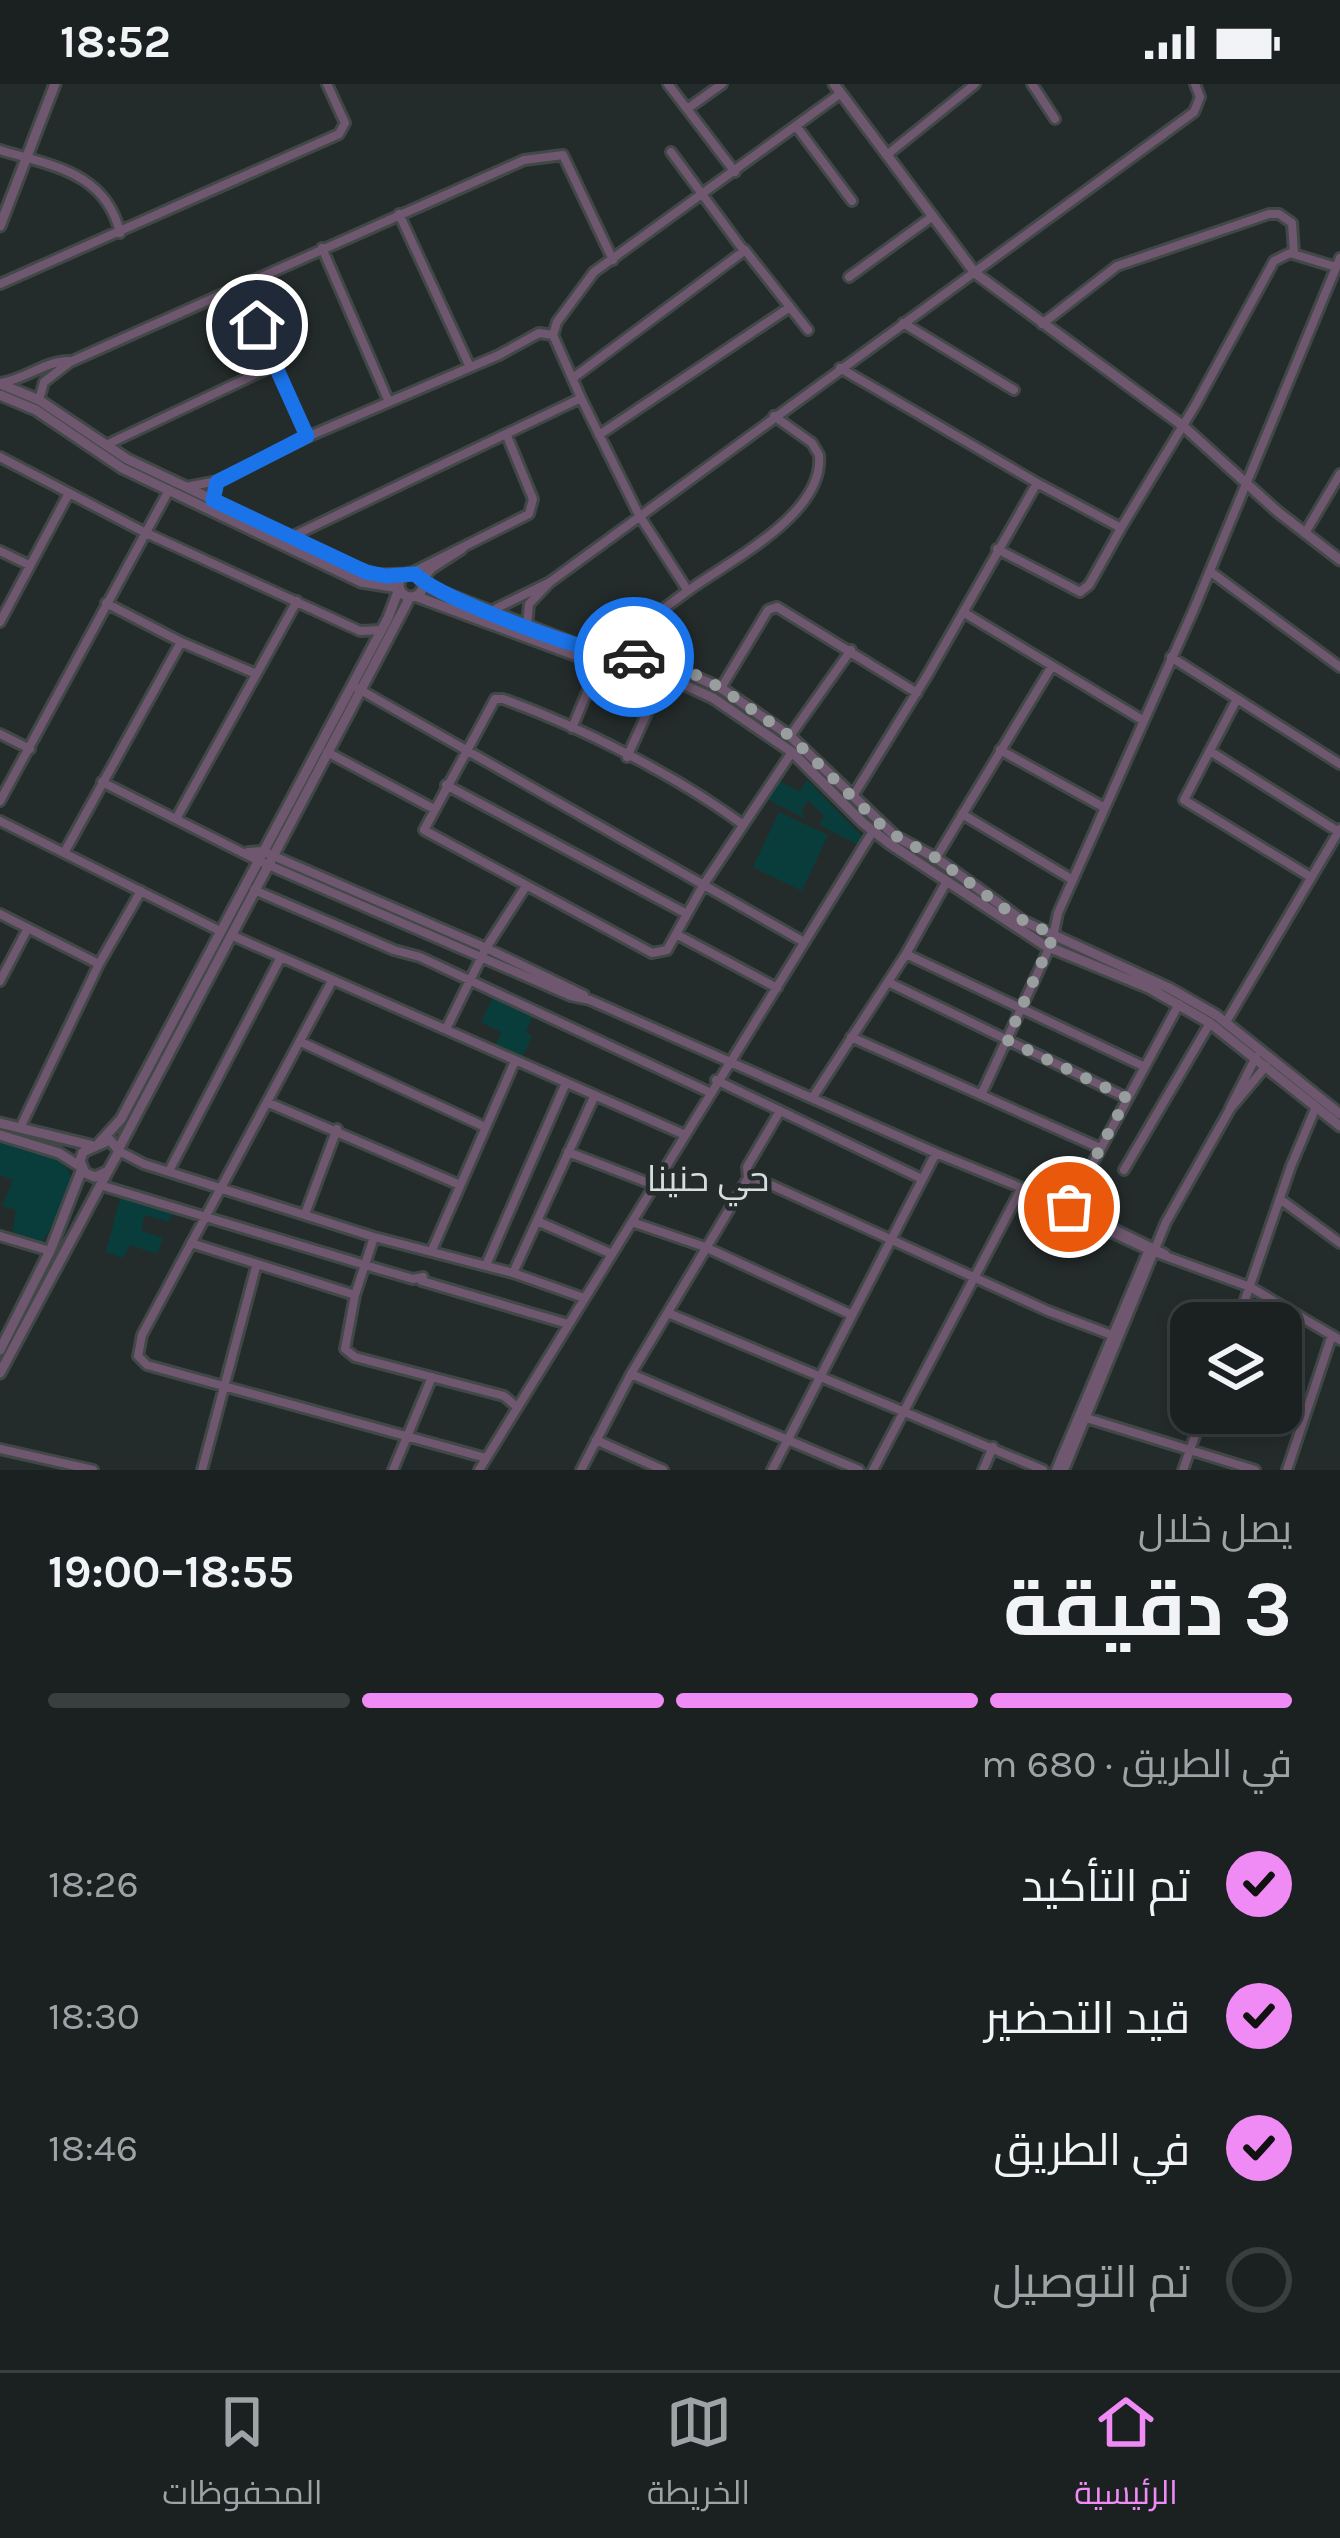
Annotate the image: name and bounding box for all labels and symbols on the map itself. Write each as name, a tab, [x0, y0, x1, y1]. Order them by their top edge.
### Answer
pin	[206, 274, 308, 376]
courier	[574, 597, 694, 717]
pin	[1018, 1156, 1120, 1258]
district label: حي حنينا	[647, 1158, 769, 1207]

